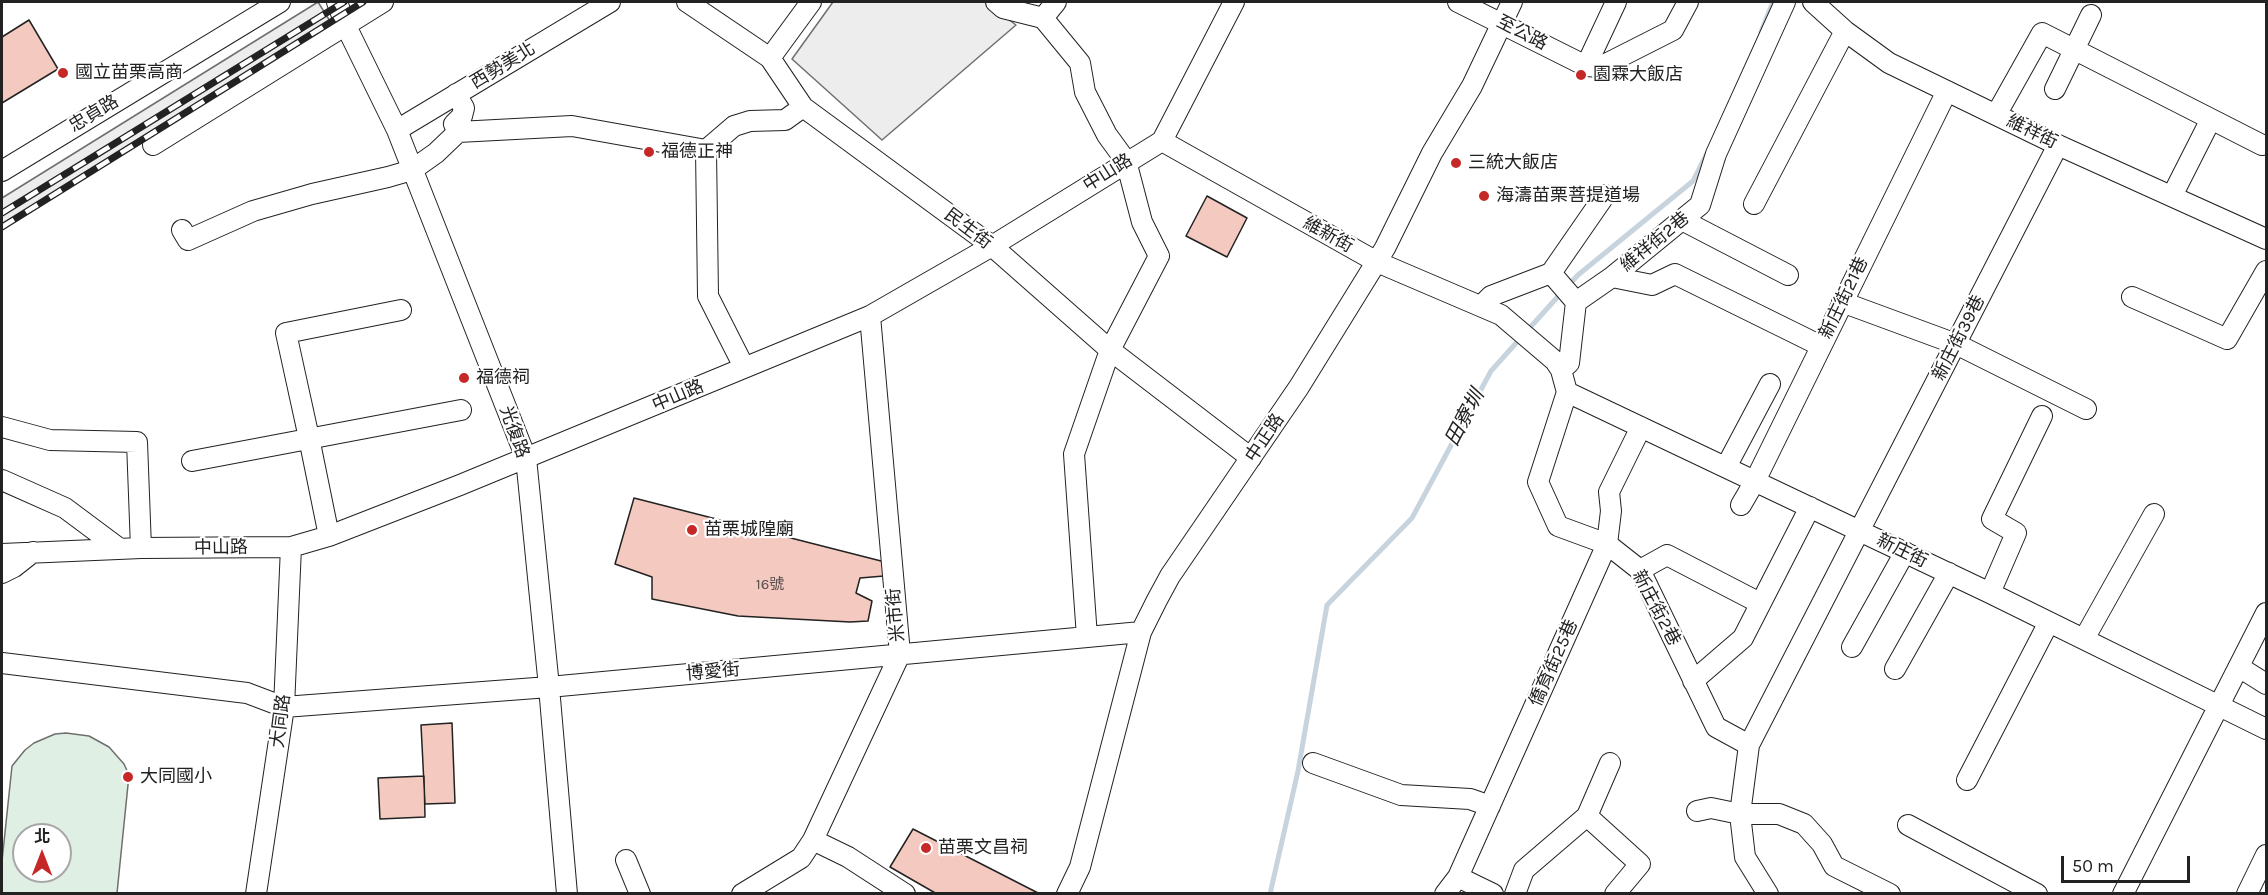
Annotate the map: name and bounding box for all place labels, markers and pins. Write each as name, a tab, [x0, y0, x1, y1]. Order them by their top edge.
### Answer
place label: 國立苗栗高商	[75, 62, 183, 84]
place label: 園霖大飯店	[1593, 64, 1683, 86]
marker: 國立苗栗高商	[56, 66, 70, 80]
marker: 園霖大飯店	[1574, 68, 1588, 82]
place label: 福德正神	[661, 141, 733, 163]
marker: 福德正神	[642, 145, 656, 159]
place label: 三統大飯店	[1468, 152, 1558, 174]
marker: 三統大飯店	[1449, 156, 1463, 170]
place label: 海濤苗栗菩提道場	[1496, 185, 1640, 207]
marker: 海濤苗栗菩提道場	[1477, 189, 1491, 203]
place label: 福德祠	[476, 367, 530, 389]
marker: 福德祠	[457, 371, 471, 385]
place label: 苗栗城隍廟	[704, 519, 794, 541]
marker: 苗栗城隍廟	[685, 523, 699, 537]
place label: 大同國小	[140, 766, 212, 788]
marker: 大同國小	[121, 770, 135, 784]
place label: 苗栗文昌祠	[938, 837, 1028, 859]
marker: 苗栗文昌祠	[919, 841, 933, 855]

